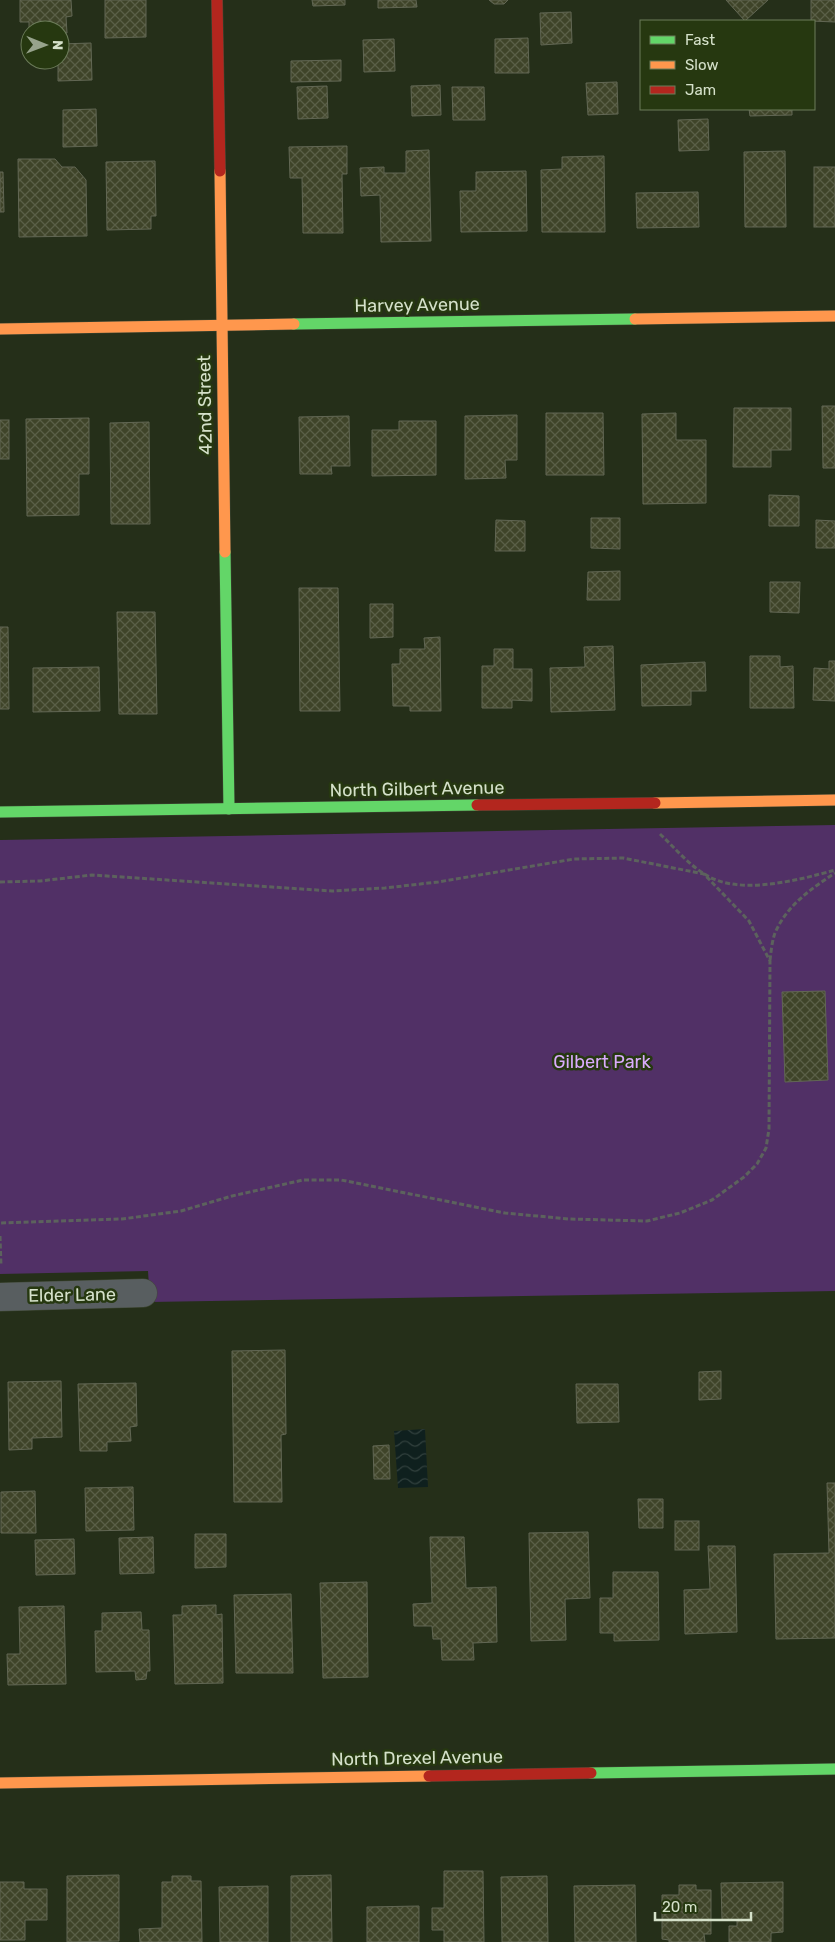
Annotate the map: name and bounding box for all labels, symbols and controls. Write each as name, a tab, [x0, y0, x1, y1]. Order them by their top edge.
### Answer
north arrow	[20, 20, 70, 70]
legend	[640, 20, 815, 110]
text: Fast	[685, 31, 715, 49]
text: N	[49, 40, 66, 50]
text: Slow	[685, 56, 718, 74]
text: Jam	[685, 81, 716, 99]
street label: Harvey Avenue	[354, 293, 480, 317]
street label: 42nd Street	[193, 355, 217, 455]
street label: North Gilbert Avenue	[329, 776, 505, 802]
park label: Gilbert Park	[553, 1051, 651, 1073]
street label: Elder Lane	[28, 1283, 116, 1307]
street label: North Drexel Avenue	[331, 1746, 503, 1770]
scale bar	[655, 1890, 751, 1922]
text: 20 m	[662, 1898, 697, 1916]

